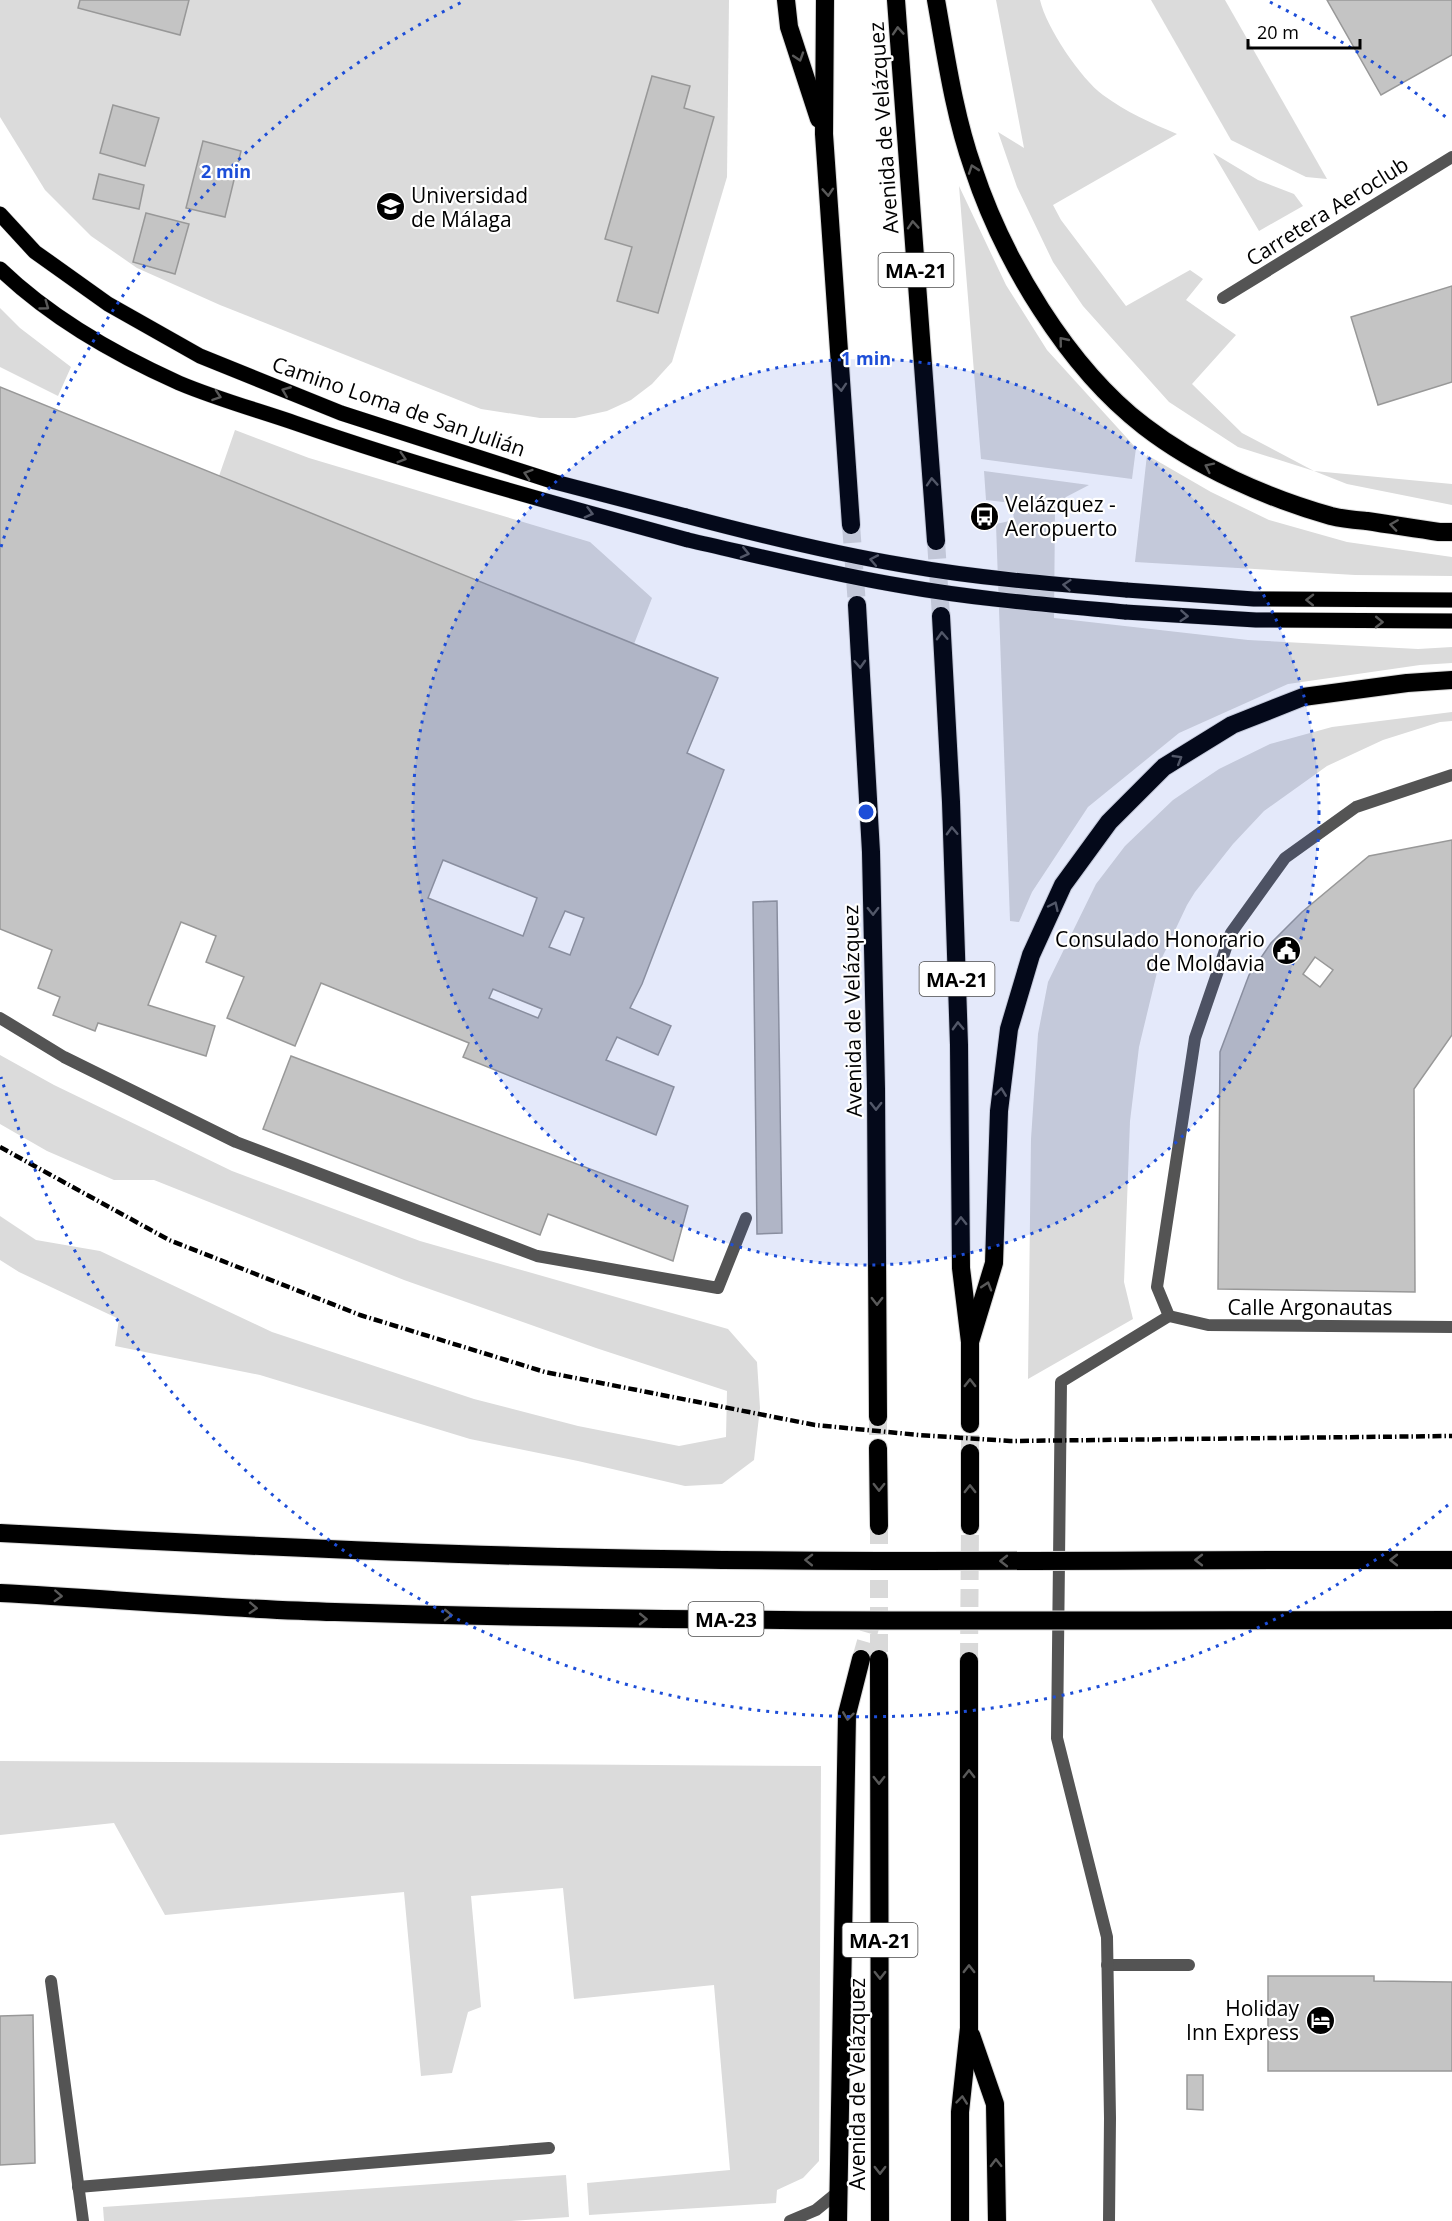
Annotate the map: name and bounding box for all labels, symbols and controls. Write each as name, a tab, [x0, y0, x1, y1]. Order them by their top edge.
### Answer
scale bar	[1248, 12, 1360, 50]
text: 20 m	[1257, 20, 1299, 44]
street label: Avenida de Velázquez	[862, 21, 904, 235]
one-way arrow	[892, 26, 905, 35]
one-way arrow	[791, 51, 804, 62]
street label: Carretera Aeroclub	[1241, 150, 1413, 272]
text: 2 min	[201, 159, 251, 183]
one-way arrow	[968, 164, 981, 175]
place label: Universidad de Málaga	[411, 181, 528, 233]
one-way arrow	[821, 187, 834, 197]
school or university icon: Universidad de Málaga	[374, 191, 406, 223]
one-way arrow	[907, 221, 920, 230]
road number: MA-21	[878, 253, 954, 287]
one-way arrow	[38, 299, 49, 310]
one-way arrow	[1059, 337, 1070, 348]
text: 1 min	[841, 346, 891, 370]
street label: Camino Loma de San Julián	[269, 349, 529, 463]
one-way arrow	[835, 382, 848, 391]
one-way arrow	[282, 386, 293, 398]
one-way arrow	[211, 388, 222, 401]
one-way arrow	[396, 451, 406, 463]
one-way arrow	[1205, 463, 1216, 474]
one-way arrow	[523, 468, 534, 481]
one-way arrow	[926, 478, 939, 487]
place label: Velázquez - Aeropuerto	[1005, 490, 1118, 542]
bus stop icon: Velázquez - Aeropuerto	[968, 500, 1000, 532]
one-way arrow	[583, 506, 593, 518]
one-way arrow	[1389, 520, 1399, 532]
one-way arrow	[740, 546, 750, 559]
one-way arrow	[869, 554, 879, 567]
one-way arrow	[1063, 579, 1072, 592]
one-way arrow	[1305, 594, 1314, 606]
one-way arrow	[1179, 609, 1188, 622]
one-way arrow	[1374, 615, 1383, 628]
one-way arrow	[936, 632, 949, 641]
one-way arrow	[854, 659, 867, 668]
one-way arrow	[1172, 754, 1182, 766]
centre of rings	[856, 802, 876, 822]
one-way arrow	[945, 826, 958, 835]
one-way arrow	[1046, 901, 1058, 912]
street label: Avenida de Velázquez	[836, 904, 868, 1117]
one-way arrow	[866, 906, 879, 915]
place label: Consulado Honorario de Moldavia	[1055, 925, 1265, 977]
public building icon: Consulado Honorario de Moldavia	[1270, 935, 1302, 967]
road number: MA-21	[920, 962, 994, 996]
one-way arrow	[952, 1021, 965, 1030]
one-way arrow	[994, 1088, 1007, 1097]
one-way arrow	[870, 1101, 882, 1110]
one-way arrow	[955, 1216, 967, 1225]
one-way arrow	[980, 1281, 992, 1292]
street label: Calle Argonautas	[1227, 1293, 1393, 1321]
one-way arrow	[871, 1296, 883, 1305]
one-way arrow	[964, 1378, 976, 1387]
one-way arrow	[873, 1482, 885, 1491]
one-way arrow	[964, 1485, 976, 1494]
one-way arrow	[804, 1554, 813, 1566]
one-way arrow	[1194, 1554, 1203, 1566]
one-way arrow	[1389, 1554, 1398, 1566]
one-way arrow	[999, 1555, 1008, 1567]
one-way arrow	[54, 1590, 63, 1603]
one-way arrow	[249, 1601, 258, 1614]
road number: MA-23	[688, 1602, 764, 1636]
one-way arrow	[443, 1608, 452, 1621]
one-way arrow	[638, 1612, 647, 1625]
one-way arrow	[842, 1711, 854, 1721]
one-way arrow	[963, 1770, 975, 1779]
one-way arrow	[873, 1776, 885, 1785]
road number: MA-21	[842, 1923, 918, 1957]
one-way arrow	[963, 1965, 975, 1974]
one-way arrow	[874, 1971, 886, 1980]
street label: Avenida de Velázquez	[843, 1978, 871, 2190]
place label: Holiday Inn Express	[1186, 1994, 1299, 2046]
hotel icon: Holiday Inn Express	[1304, 2004, 1336, 2036]
one-way arrow	[955, 2095, 968, 2104]
one-way arrow	[990, 2158, 1002, 2167]
one-way arrow	[874, 2166, 886, 2175]

